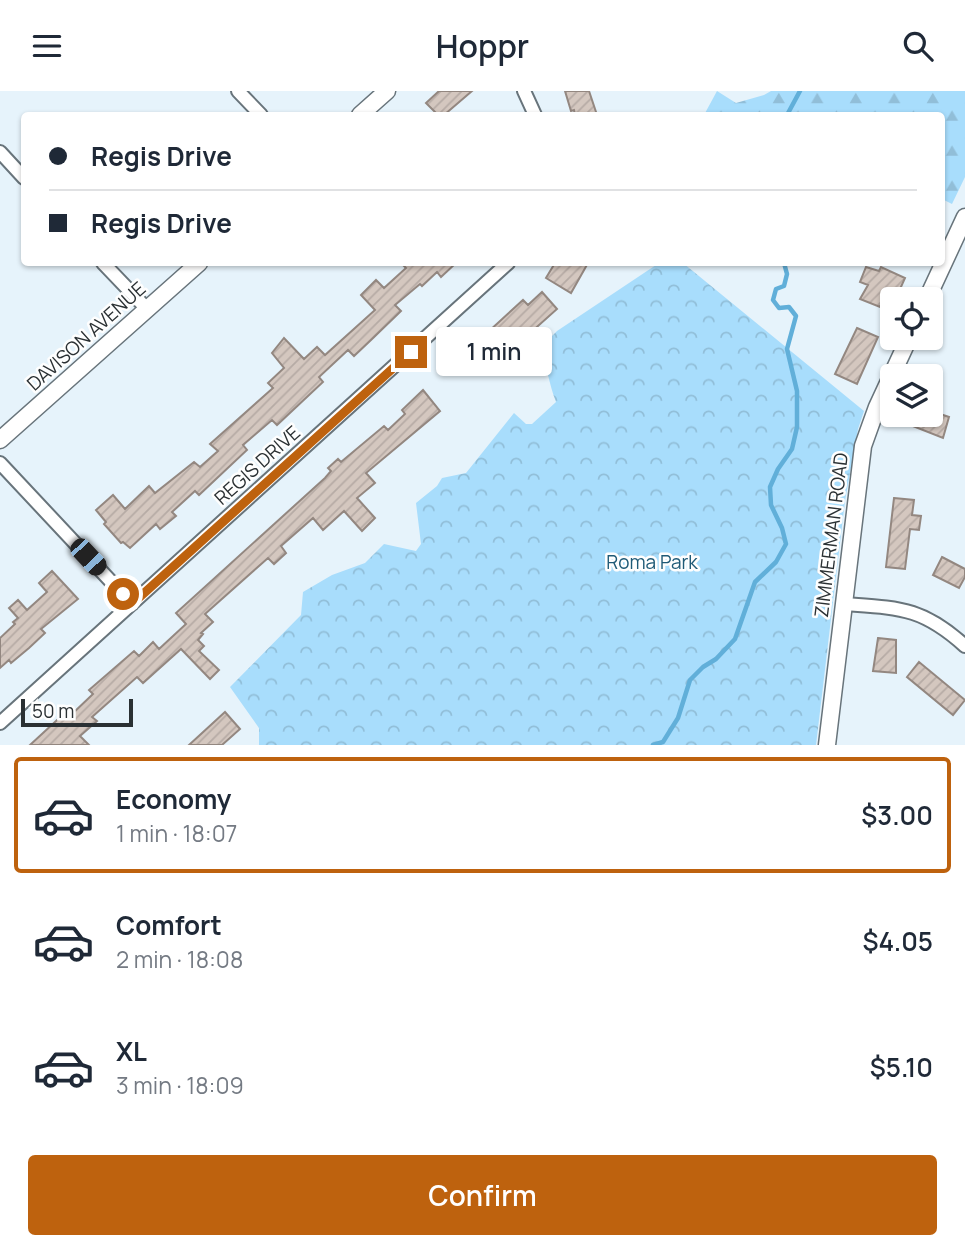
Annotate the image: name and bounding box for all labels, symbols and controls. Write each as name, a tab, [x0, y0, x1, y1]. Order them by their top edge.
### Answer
text: Hoppr	[436, 24, 529, 68]
icon: menu	[28, 27, 66, 65]
icon: search	[899, 27, 937, 65]
text: Regis Drive	[91, 138, 232, 174]
text: Regis Drive	[91, 205, 232, 241]
street label: DAVISON AVENUE	[21, 276, 151, 396]
map controls	[880, 287, 943, 427]
button: locate	[880, 287, 943, 350]
callout: 1 min	[436, 327, 551, 377]
text: 1 min	[467, 335, 521, 367]
route end	[395, 336, 427, 368]
button: layers	[880, 364, 943, 427]
street label: REGIS DRIVE	[209, 420, 305, 510]
street label: ZIMMERMAN ROAD	[808, 451, 854, 619]
car	[66, 534, 111, 580]
park label: Roma Park	[606, 549, 698, 575]
route start	[107, 578, 139, 610]
scale bar	[21, 696, 133, 728]
text: 50 m	[32, 698, 74, 724]
text: Economy	[116, 781, 231, 817]
icon: car	[32, 784, 95, 847]
text: $3.00	[861, 797, 933, 833]
text: 1 min · 18:07	[116, 817, 237, 849]
text: Comfort	[116, 907, 222, 943]
icon: car	[32, 910, 95, 973]
text: $4.05	[863, 923, 933, 959]
text: 2 min · 18:08	[116, 943, 243, 975]
text: XL	[116, 1033, 147, 1069]
icon: car	[32, 1036, 95, 1099]
text: $5.10	[870, 1049, 933, 1085]
text: 3 min · 18:09	[116, 1069, 244, 1101]
button: Confirm	[28, 1155, 937, 1235]

